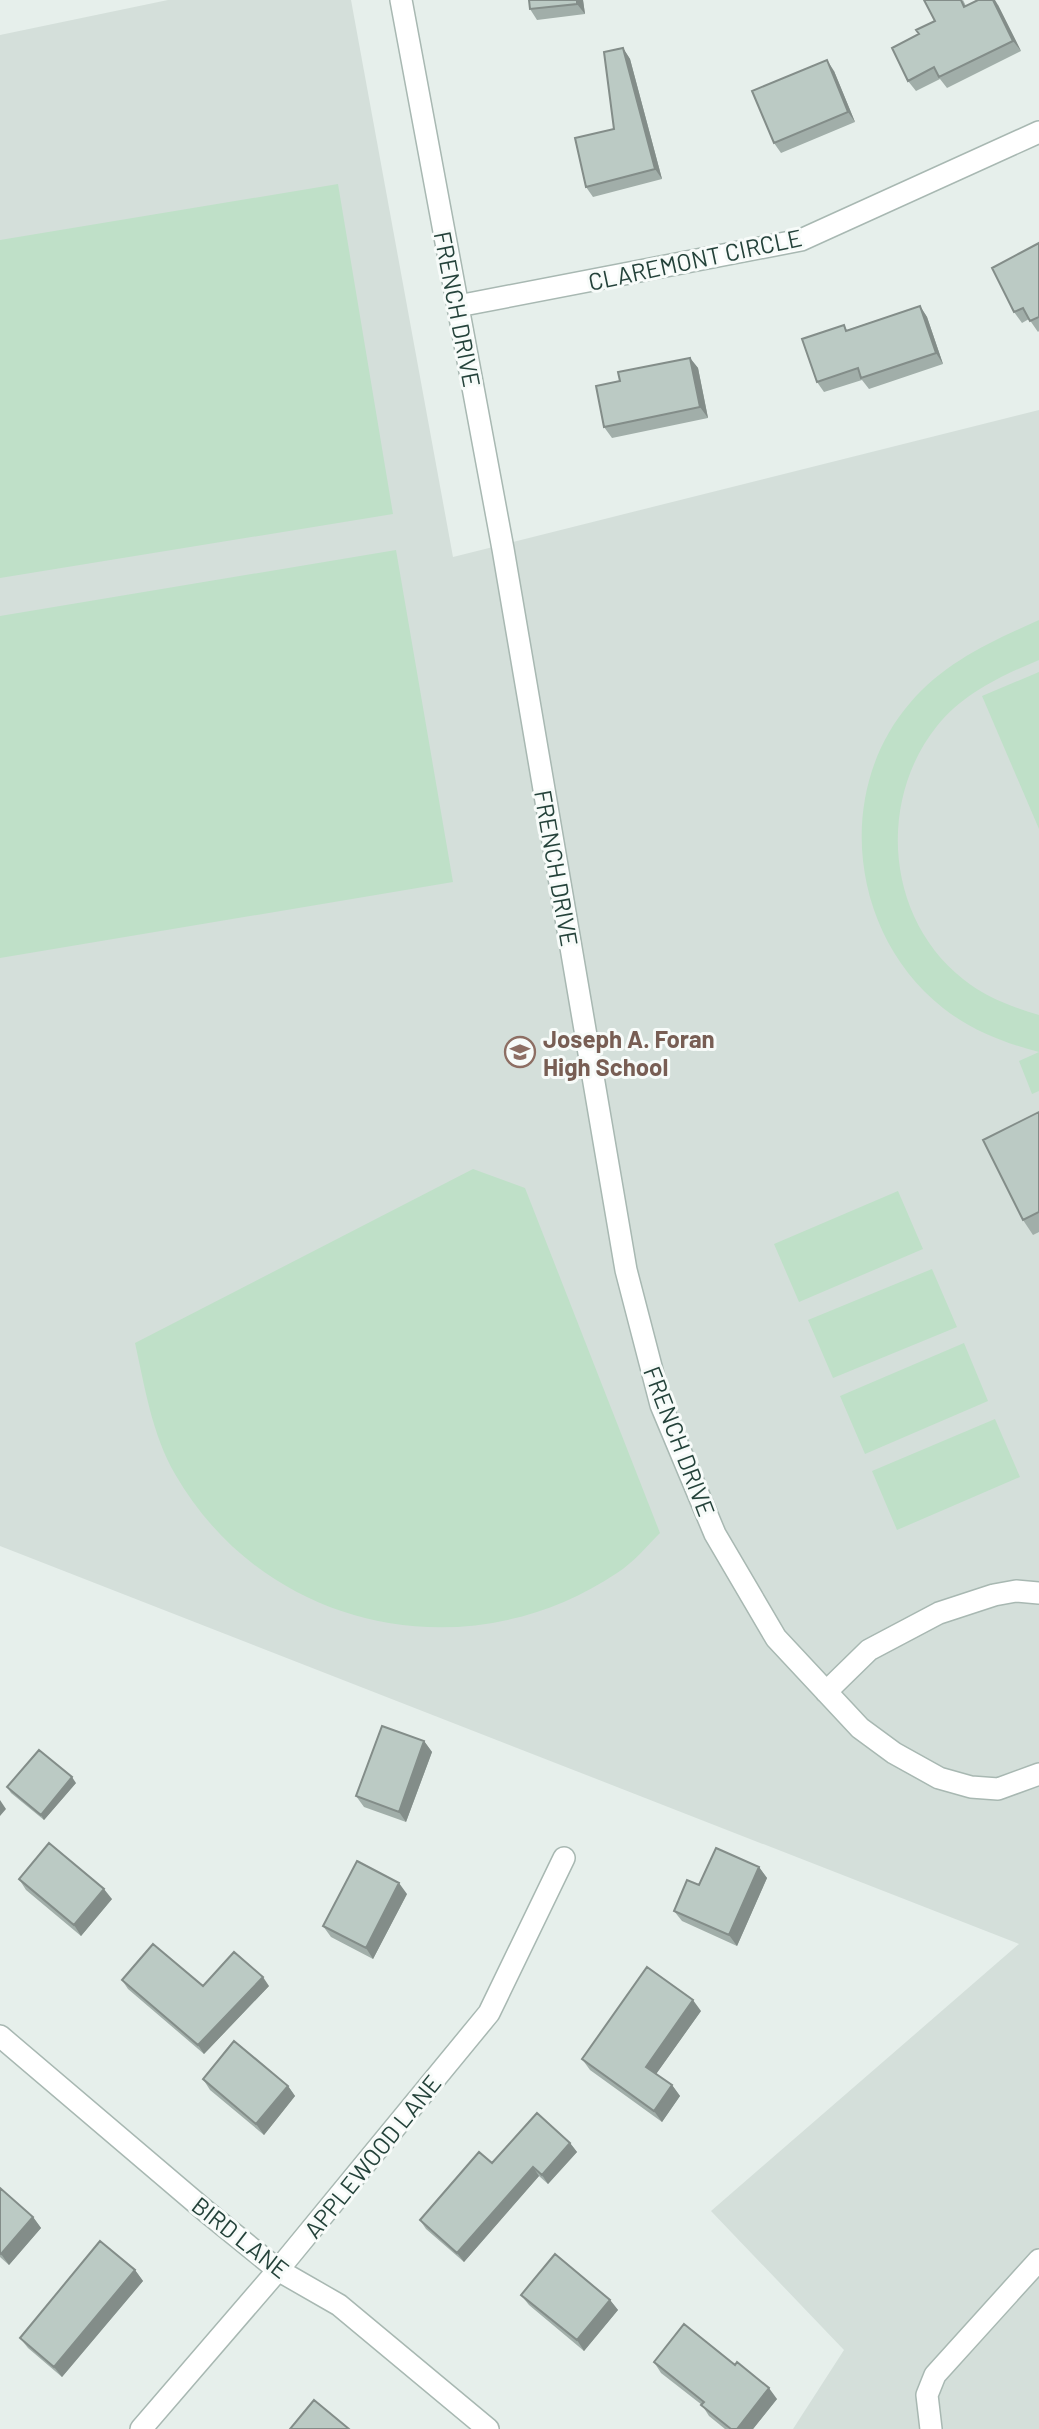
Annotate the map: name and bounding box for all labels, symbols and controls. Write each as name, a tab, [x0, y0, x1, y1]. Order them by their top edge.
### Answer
street label: CLAREMONT CIRCLE	[585, 222, 805, 296]
street label: FRENCH DRIVE	[429, 229, 487, 389]
street label: FRENCH DRIVE	[529, 788, 585, 948]
place label: Joseph A. Foran High School	[543, 1024, 715, 1081]
school or university icon: Joseph A. Foran High School	[503, 1035, 537, 1069]
street label: FRENCH DRIVE	[638, 1362, 722, 1520]
street label: APPLEWOOD LANE	[297, 2069, 447, 2243]
street label: BIRD LANE	[187, 2190, 295, 2284]

